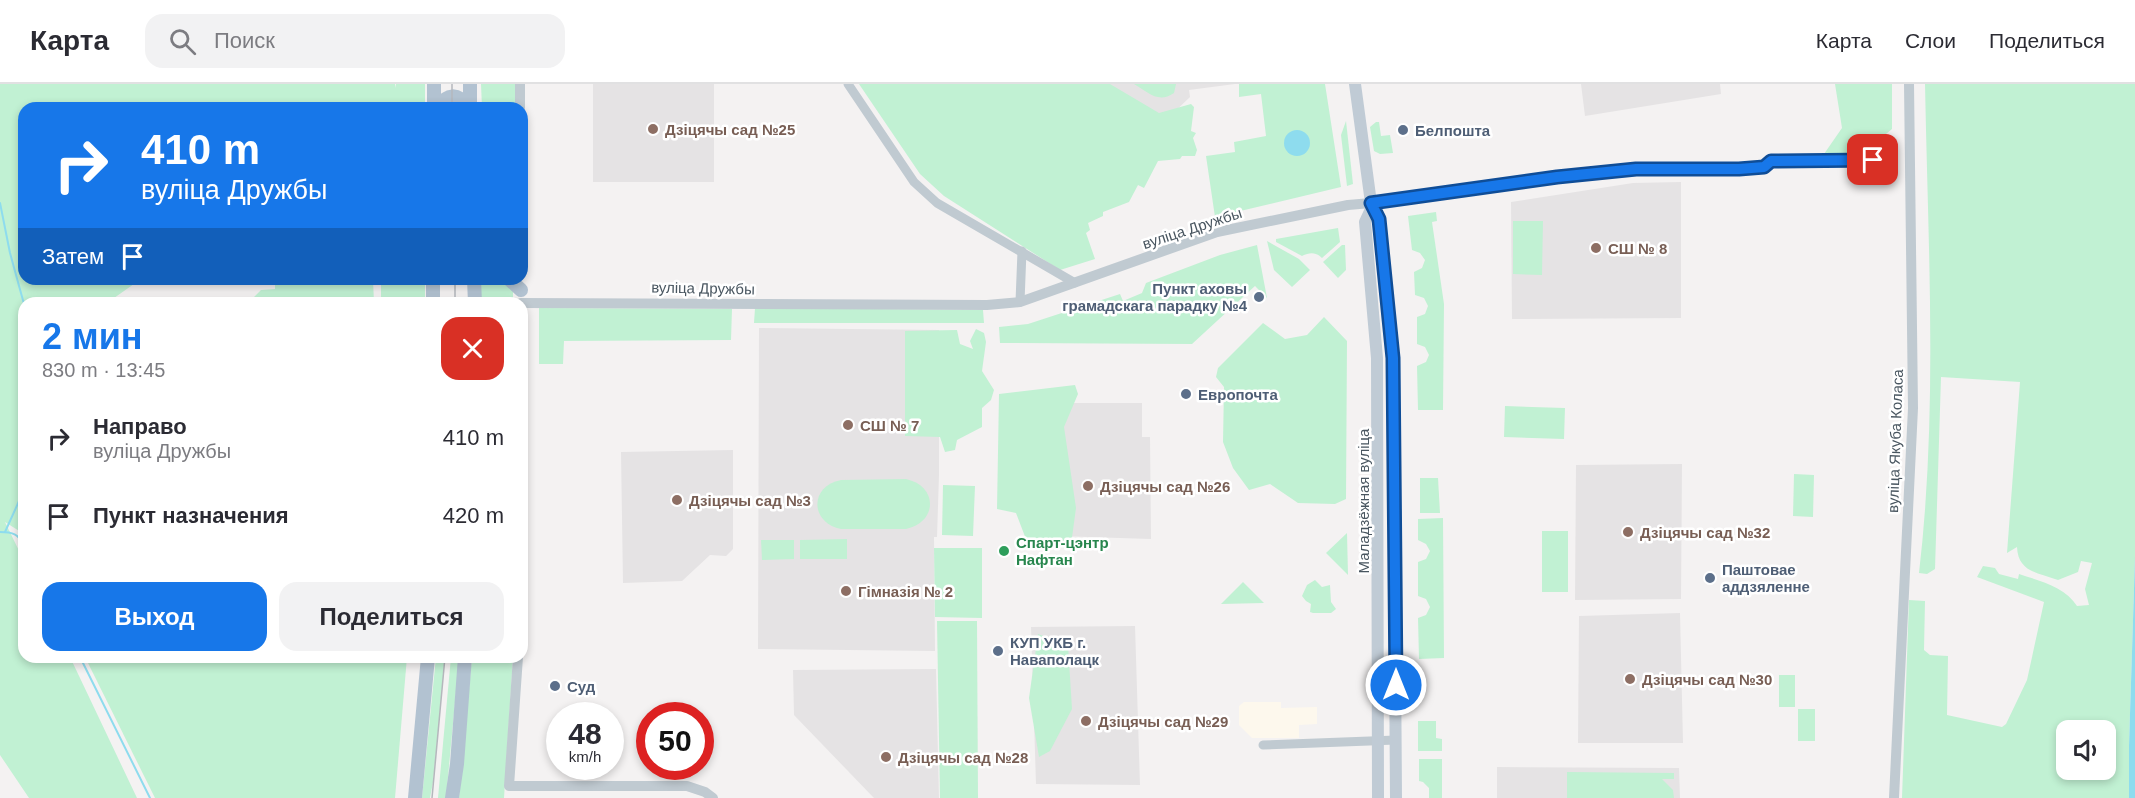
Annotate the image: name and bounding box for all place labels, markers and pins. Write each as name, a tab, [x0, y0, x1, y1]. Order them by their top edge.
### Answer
place label: Дзіцячы сад №25	[665, 121, 795, 138]
marker: Дзіцячы сад №25	[646, 122, 660, 136]
place label: Белпошта	[1415, 122, 1491, 139]
marker: Белпошта	[1396, 123, 1410, 137]
pin	[1847, 134, 1898, 185]
place label: СШ № 8	[1608, 240, 1667, 257]
marker: СШ № 8	[1589, 241, 1603, 255]
place label: Пункт аховы грамадскага парадку №4	[1062, 280, 1248, 314]
marker: Пункт аховы грамадскага парадку №4	[1252, 290, 1266, 304]
place label: Европочта	[1198, 386, 1278, 403]
marker: Европочта	[1179, 387, 1193, 401]
place label: СШ № 7	[860, 417, 919, 434]
marker: СШ № 7	[841, 418, 855, 432]
place label: Дзіцячы сад №26	[1100, 478, 1230, 495]
marker: Дзіцячы сад №26	[1081, 479, 1095, 493]
place label: Дзіцячы сад №3	[689, 492, 811, 509]
marker: Дзіцячы сад №3	[670, 493, 684, 507]
place label: Дзіцячы сад №32	[1640, 524, 1770, 541]
marker: Дзіцячы сад №32	[1621, 525, 1635, 539]
place label: Спарт-цэнтр Нафтан	[1016, 534, 1109, 568]
marker: Спарт-цэнтр Нафтан	[997, 544, 1011, 558]
place label: Паштовае аддзяленне	[1722, 561, 1810, 595]
marker: Паштовае аддзяленне	[1703, 571, 1717, 585]
place label: Гімназія № 2	[858, 583, 953, 600]
marker: Гімназія № 2	[839, 584, 853, 598]
place label: КУП УКБ г. Наваполацк	[1010, 634, 1099, 668]
marker: КУП УКБ г. Наваполацк	[991, 644, 1005, 658]
place label: Дзіцячы сад №30	[1642, 671, 1772, 688]
marker: Дзіцячы сад №30	[1623, 672, 1637, 686]
place label: Суд	[567, 678, 596, 695]
marker: Суд	[548, 679, 562, 693]
place label: Дзіцячы сад №29	[1098, 713, 1228, 730]
marker: Дзіцячы сад №29	[1079, 714, 1093, 728]
place label: Дзіцячы сад №28	[898, 749, 1028, 766]
marker: Дзіцячы сад №28	[879, 750, 893, 764]

